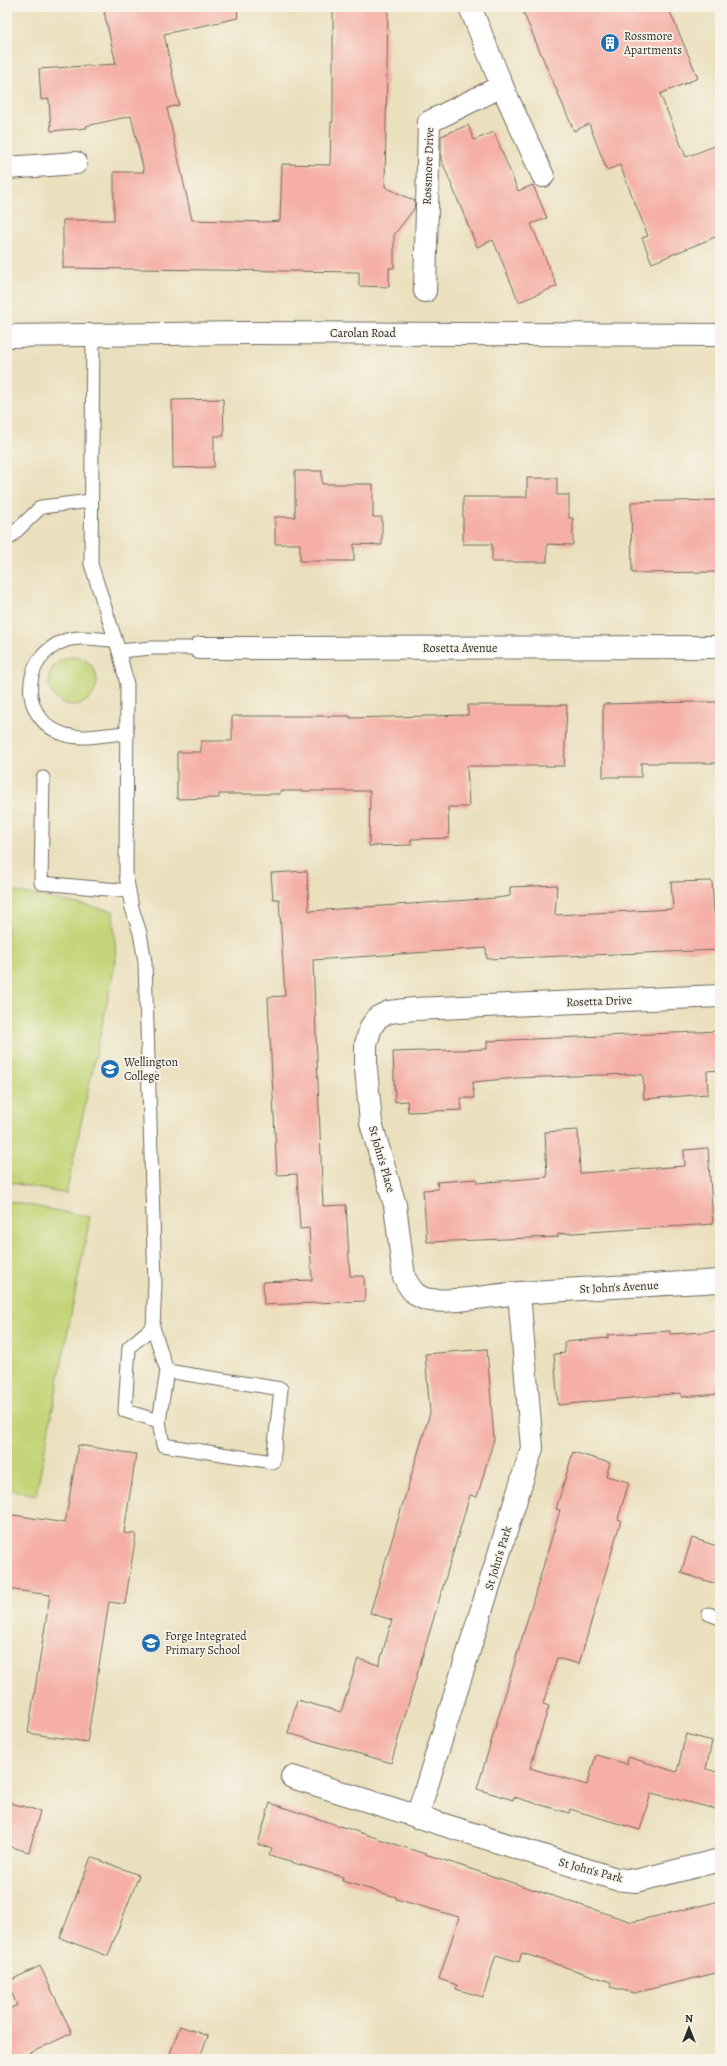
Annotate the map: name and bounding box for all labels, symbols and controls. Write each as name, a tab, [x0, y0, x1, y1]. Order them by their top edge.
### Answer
place label: Rossmore Apartments	[623, 28, 682, 58]
building icon: Rossmore Apartments	[599, 32, 621, 54]
street label: Rossmore Drive	[419, 127, 437, 205]
street label: Carolan Road	[330, 325, 397, 341]
street label: Rosetta Avenue	[423, 640, 497, 656]
street label: Rosetta Drive	[566, 992, 632, 1010]
place label: Wellington College	[123, 1054, 178, 1084]
school or university icon: Wellington College	[99, 1058, 121, 1080]
street label: St John's Place	[365, 1124, 399, 1194]
street label: St John's Avenue	[579, 1277, 659, 1297]
street label: St John's Park	[481, 1524, 515, 1592]
place label: Forge Integrated Primary School	[165, 1628, 247, 1658]
school or university icon: Forge Integrated Primary School	[140, 1632, 162, 1654]
street label: St John's Park	[557, 1854, 625, 1886]
north arrow	[669, 2008, 709, 2048]
text: N	[685, 2011, 693, 2026]

